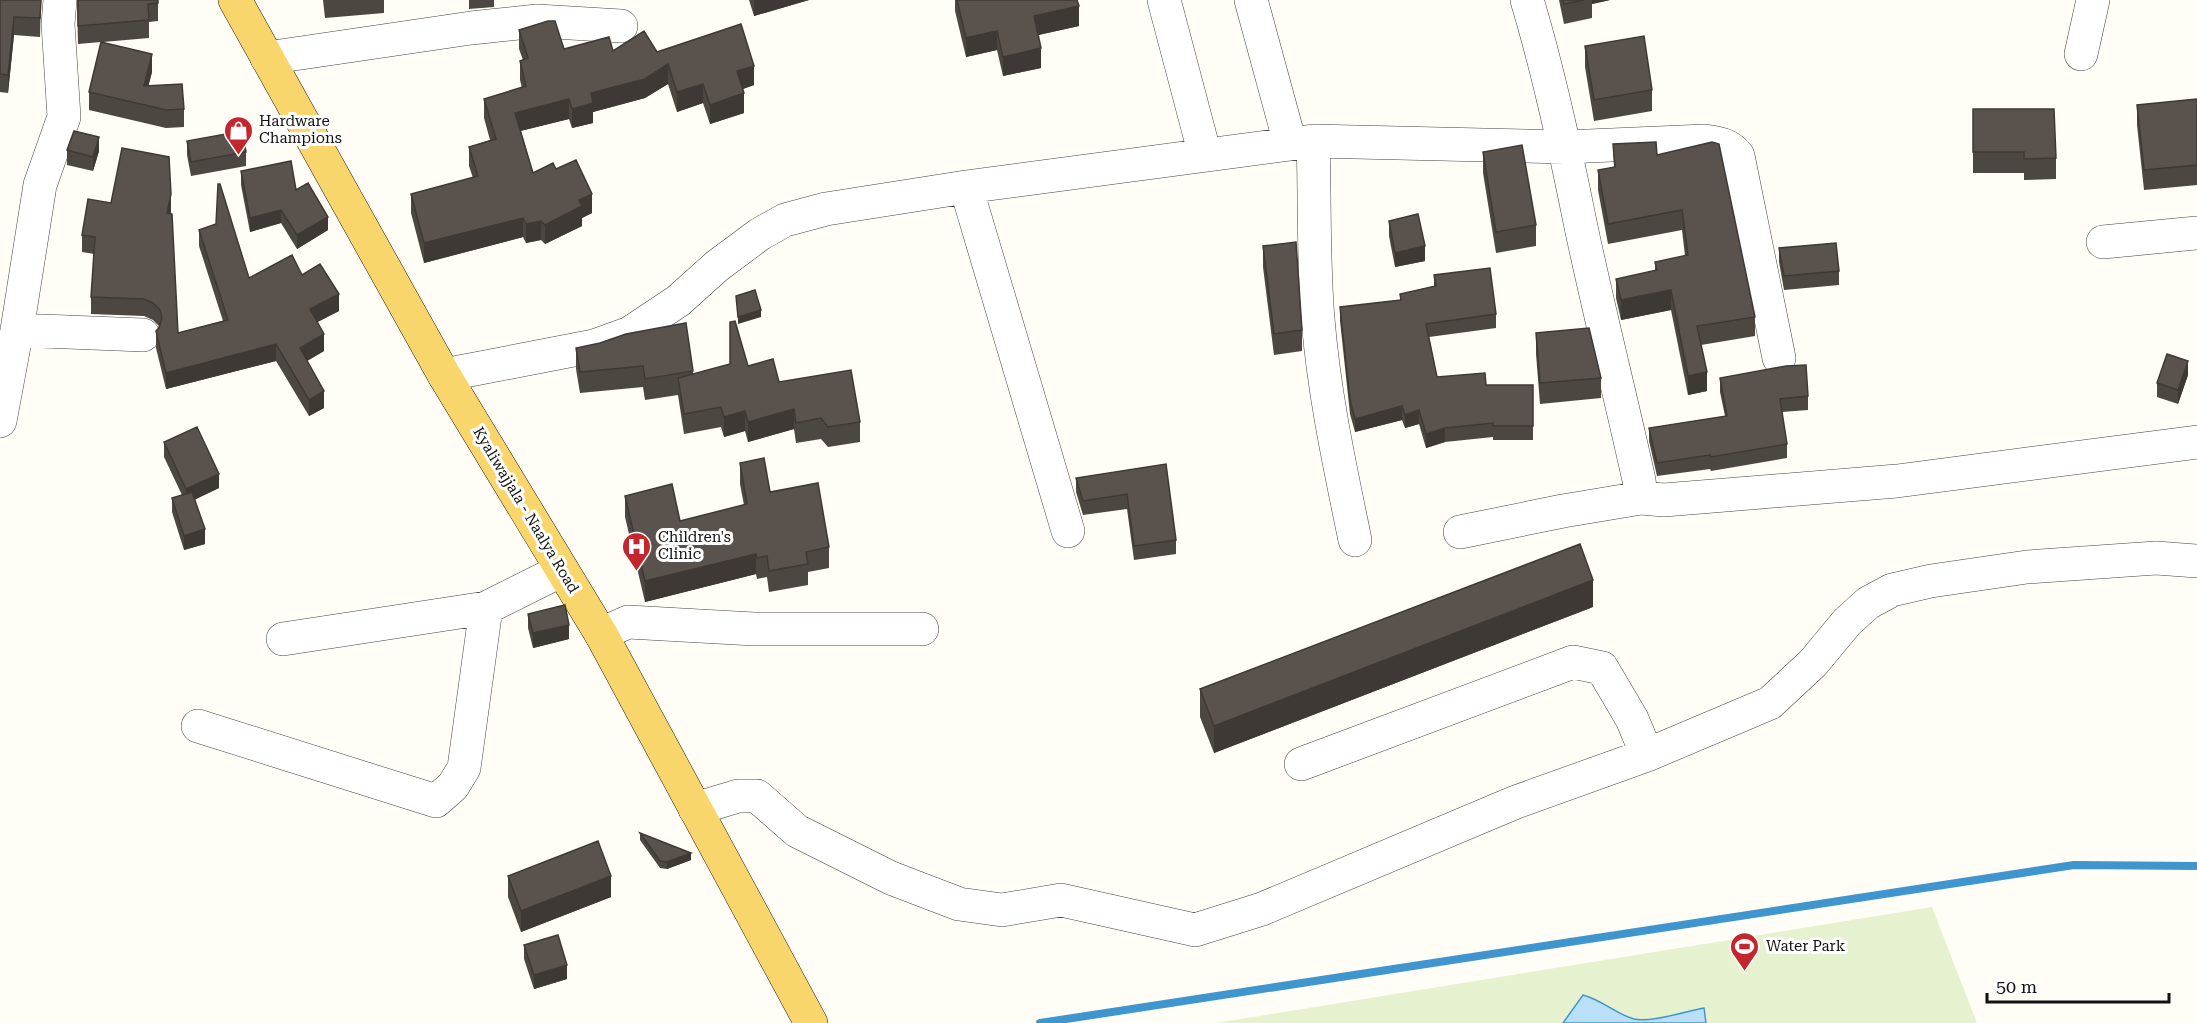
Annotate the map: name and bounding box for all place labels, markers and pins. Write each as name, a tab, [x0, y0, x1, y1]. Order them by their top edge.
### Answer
place label: Hardware Champions	[259, 112, 342, 147]
shop icon: Hardware Champions	[222, 114, 254, 156]
place label: Children's Clinic	[658, 528, 731, 563]
hospital icon: Children's Clinic	[621, 530, 653, 572]
sports icon: Water Park	[1729, 930, 1761, 972]
place label: Water Park	[1766, 937, 1846, 955]

